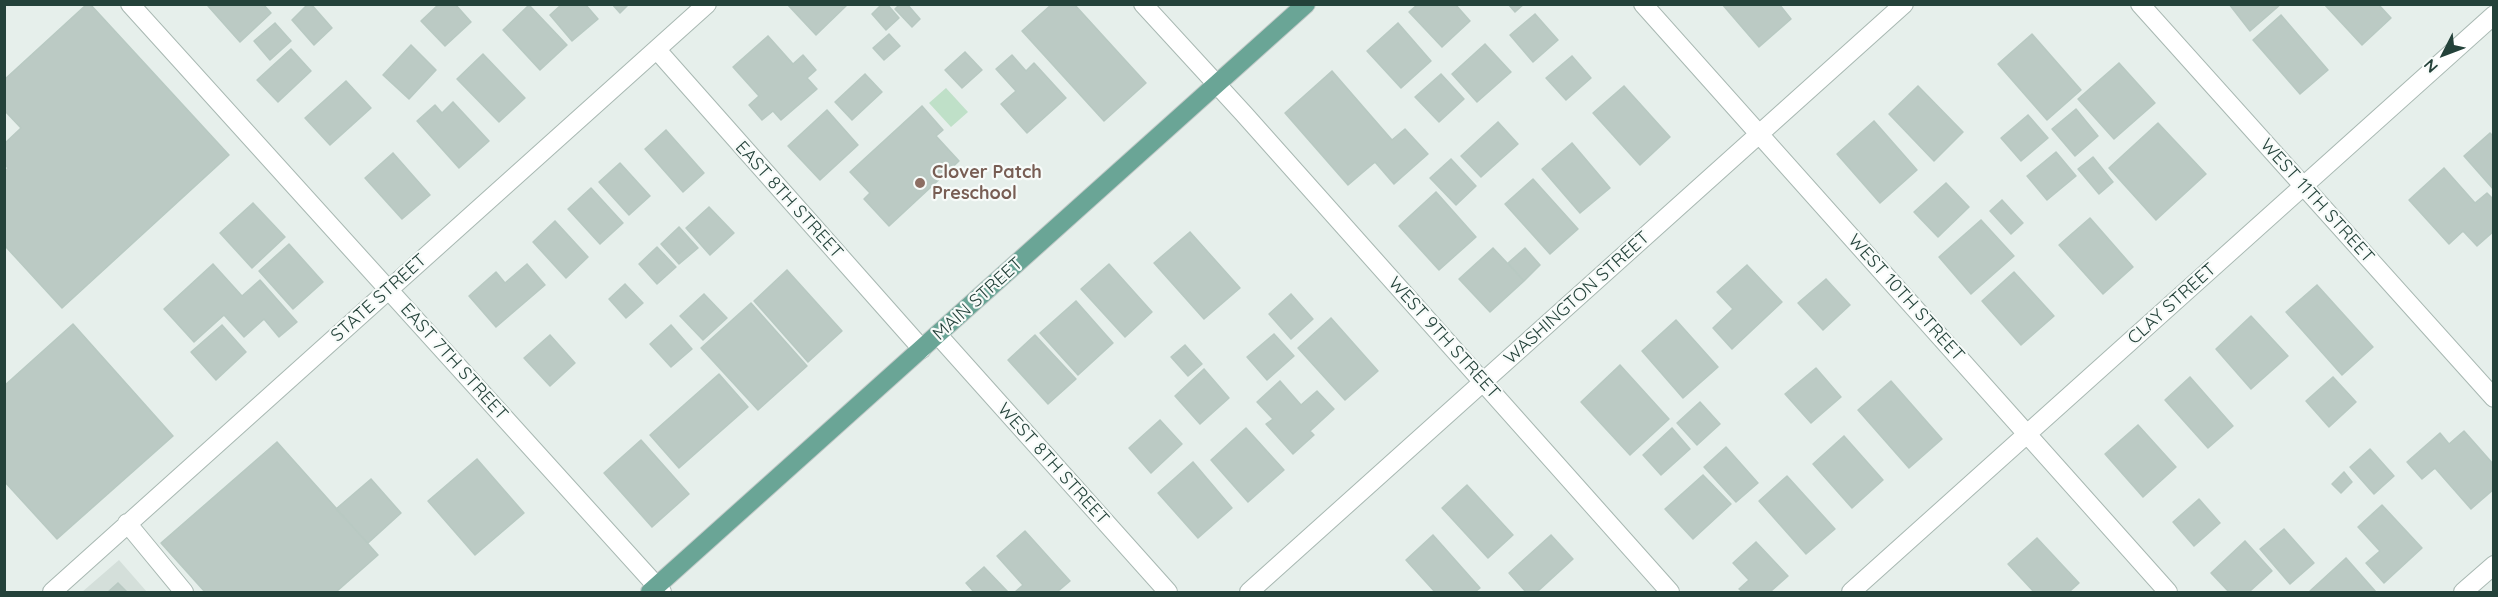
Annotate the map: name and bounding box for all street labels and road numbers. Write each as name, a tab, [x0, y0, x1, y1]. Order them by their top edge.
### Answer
street label: WEST 11TH STREET	[2255, 134, 2379, 268]
street label: EAST 8TH STREET	[731, 137, 847, 263]
street label: WASHINGTON STREET	[1500, 227, 1654, 369]
street label: WEST 10TH STREET	[1843, 230, 1969, 366]
street label: STATE STREET	[327, 249, 431, 347]
street label: MAIN STREET	[929, 253, 1027, 345]
street label: CLAY STREET	[2123, 259, 2221, 349]
street label: WEST 9TH STREET	[1384, 273, 1504, 403]
street label: EAST 7TH STREET	[396, 299, 512, 425]
street label: WEST 8TH STREET	[993, 399, 1113, 529]

